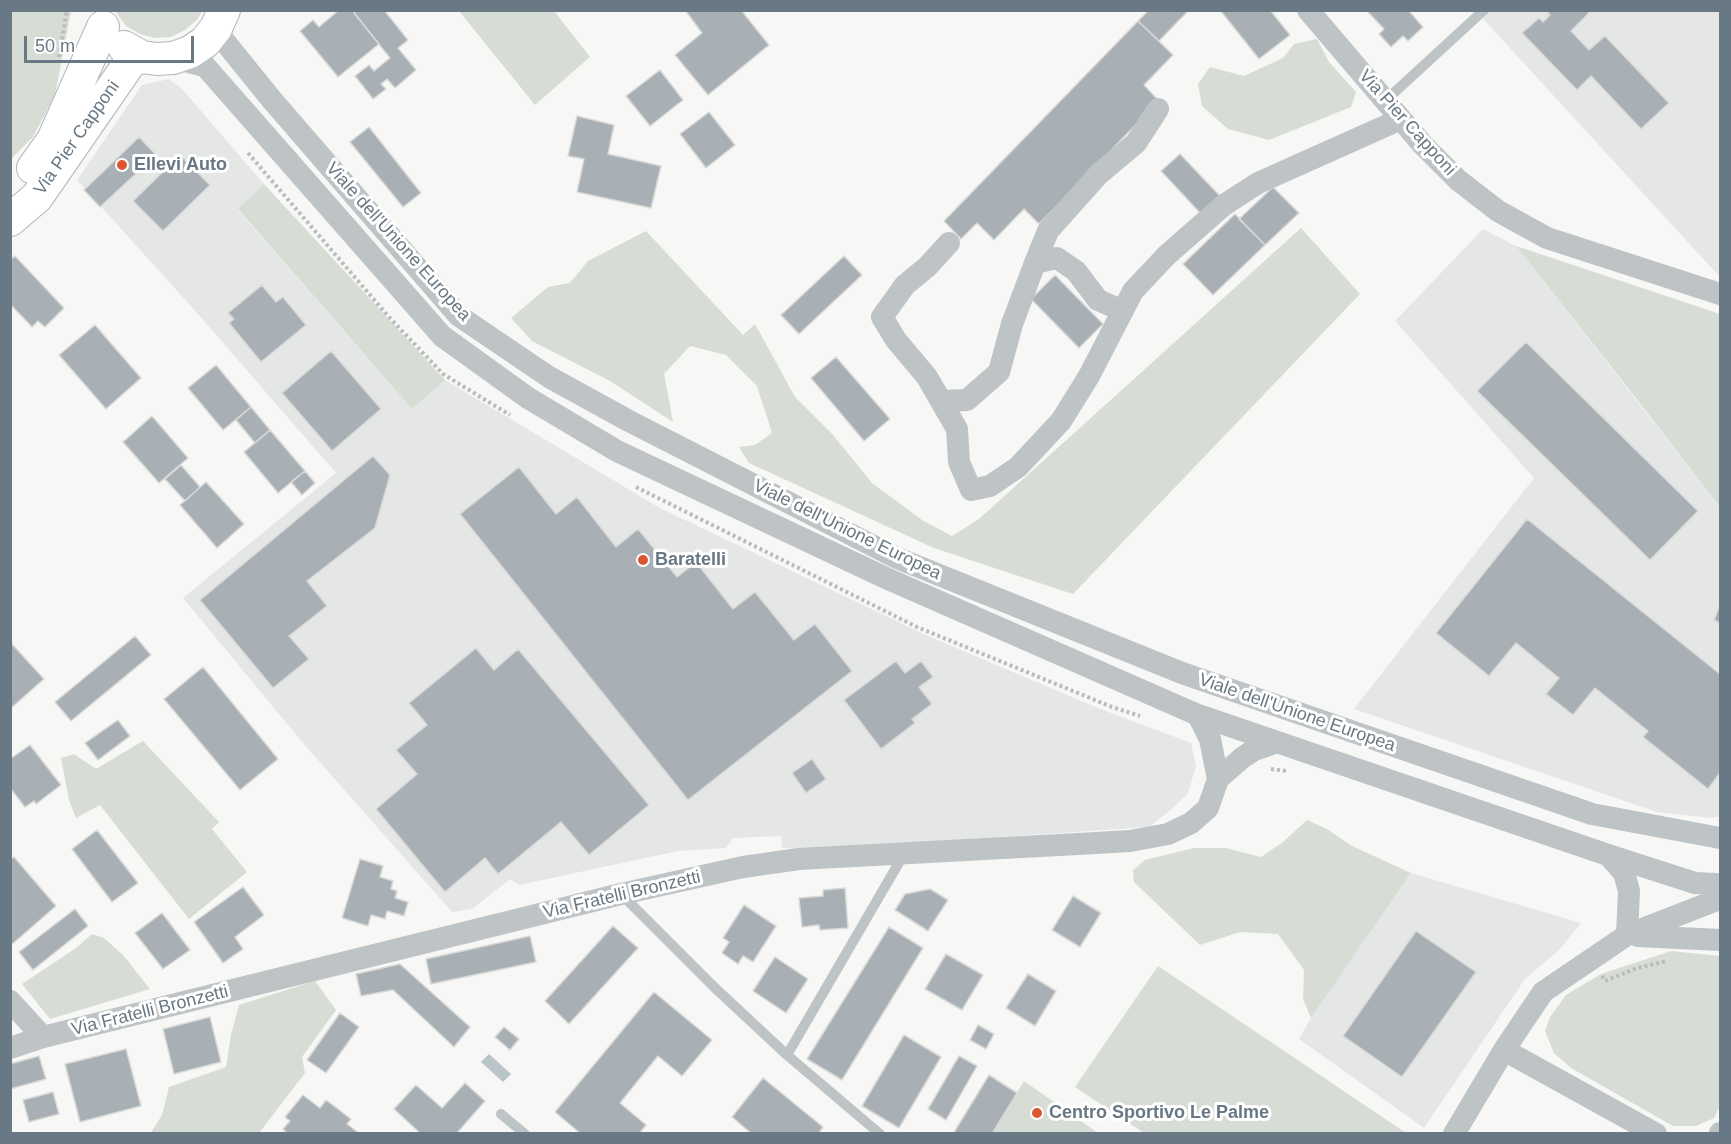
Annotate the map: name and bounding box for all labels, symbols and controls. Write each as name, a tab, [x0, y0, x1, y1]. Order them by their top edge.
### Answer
scale bar	[27, 24, 196, 62]
text: 50 m	[35, 36, 75, 56]
street label: Via Pier Capponi	[1354, 66, 1460, 180]
street label: Via Pier Capponi	[30, 77, 124, 199]
place label: Ellevi Auto	[134, 154, 227, 176]
marker: Ellevi Auto	[115, 158, 129, 172]
street label: Viale dell'Unione Europea	[321, 158, 475, 326]
street label: Viale dell'Unione Europea	[750, 475, 944, 585]
place label: Baratelli	[655, 549, 726, 571]
marker: Baratelli	[636, 553, 650, 567]
street label: Viale dell'Unione Europea	[1196, 669, 1398, 757]
street label: Via Fratelli Bronzetti	[541, 866, 703, 924]
street label: Via Fratelli Bronzetti	[69, 981, 231, 1041]
place label: Centro Sportivo Le Palme	[1049, 1102, 1269, 1124]
marker: Centro Sportivo Le Palme	[1030, 1106, 1044, 1120]

